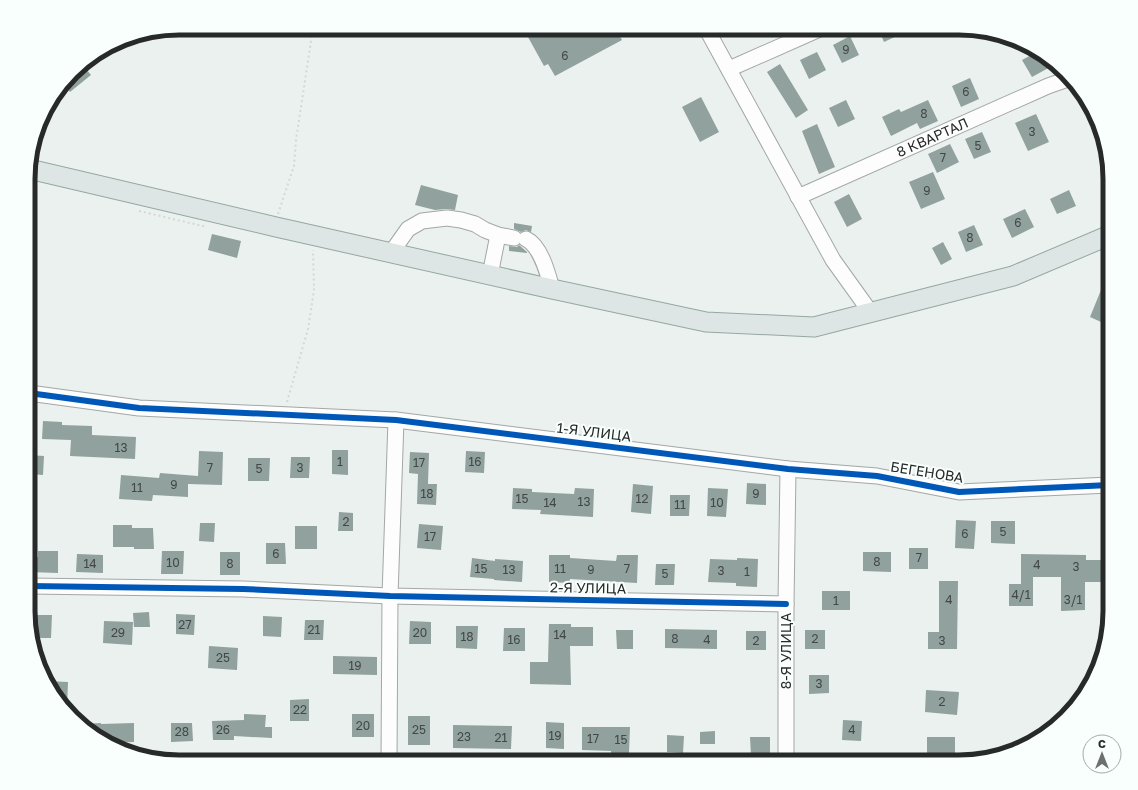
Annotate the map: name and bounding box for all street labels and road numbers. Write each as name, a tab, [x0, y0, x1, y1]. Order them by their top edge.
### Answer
street label: 8 КВАРТАЛ	[894, 114, 971, 160]
street label: 1-Я УЛИЦА	[556, 419, 633, 445]
street label: БЕГЕНОВА	[889, 457, 965, 486]
street label: 2-Я УЛИЦА	[550, 578, 627, 597]
street label: 8-Я УЛИЦА	[777, 612, 794, 689]

